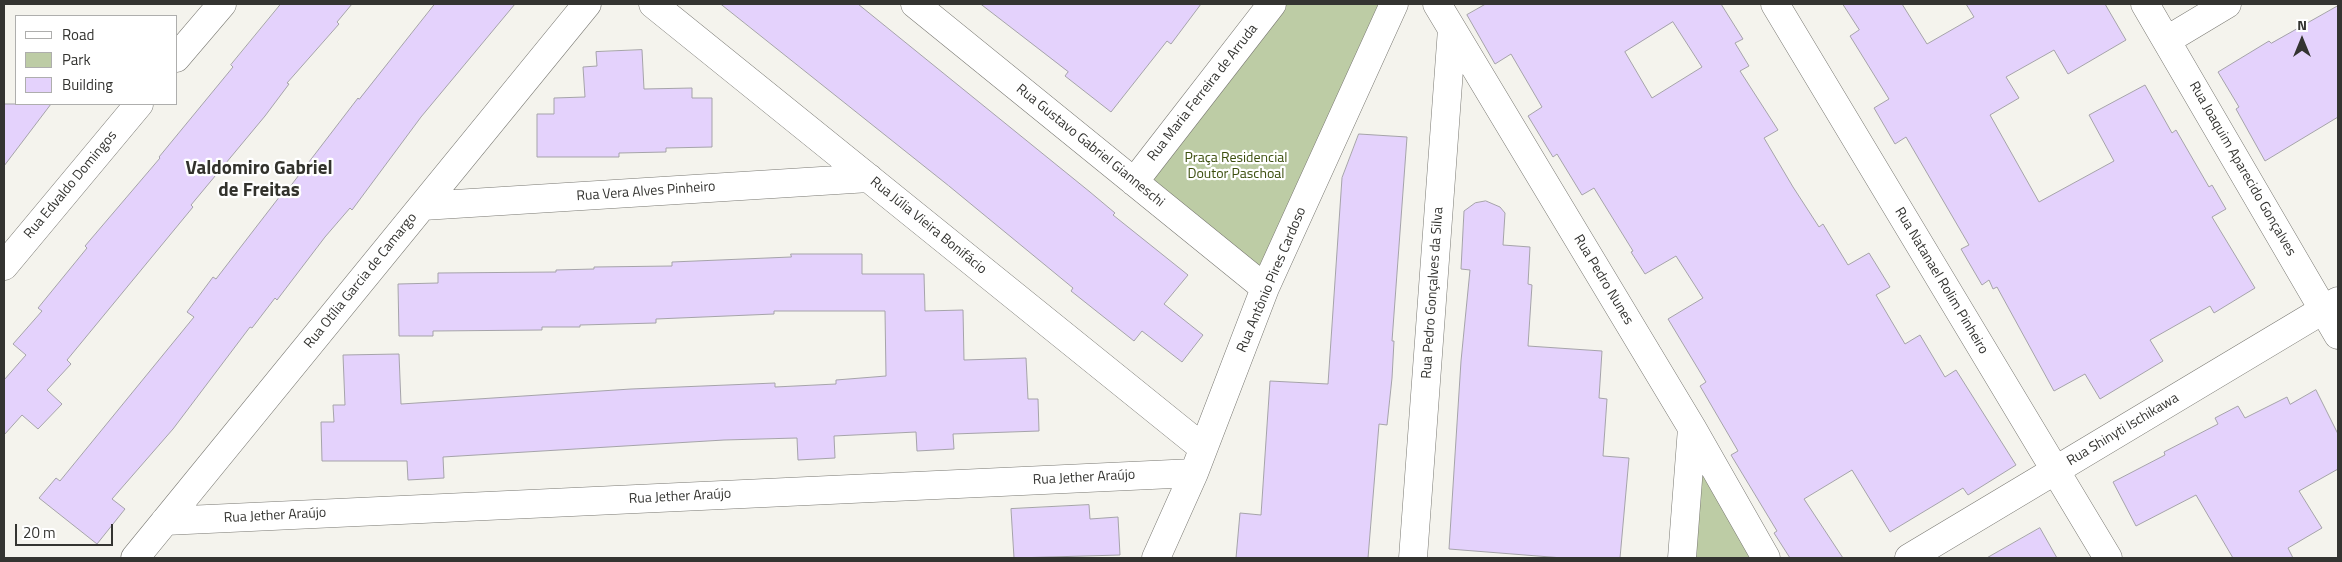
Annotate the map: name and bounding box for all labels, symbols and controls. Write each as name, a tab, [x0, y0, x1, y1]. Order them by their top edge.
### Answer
text: N	[2297, 14, 2307, 35]
legend	[15, 15, 178, 105]
north arrow	[2277, 15, 2327, 65]
street label: Rua Maria Ferreira de Arruda	[1144, 21, 1262, 165]
text: Road	[62, 23, 94, 46]
text: Park	[62, 48, 91, 71]
text: Building	[62, 73, 113, 96]
street label: Rua Joaquim Aparecido Gonçalves	[2185, 79, 2299, 259]
street label: Rua Gustavo Gabriel Gianneschi	[1012, 81, 1168, 211]
street label: Rua Edvaldo Domingos	[21, 128, 121, 242]
park label: Praça Residencial Doutor Paschoal	[1185, 151, 1287, 184]
district label: Valdomiro Gabriel de Freitas	[185, 158, 333, 202]
street label: Rua Júlia Vieira Bonifácio	[866, 174, 990, 278]
street label: Rua Vera Alves Pinheiro	[576, 179, 716, 205]
street label: Rua Antônio Pires Cardoso	[1234, 205, 1310, 355]
street label: Rua Natanael Rolim Pinheiro	[1891, 205, 1991, 357]
street label: Rua Pedro Gonçalves da Silva	[1419, 207, 1447, 379]
street label: Rua Otília Garcia de Camargo	[301, 210, 421, 352]
street label: Rua Pedro Nunes	[1570, 232, 1636, 328]
street label: Rua Shinyti Ischikawa	[2064, 390, 2182, 470]
street label: Rua Jether Araújo	[1032, 467, 1136, 489]
street label: Rua Jether Araújo	[628, 486, 732, 508]
street label: Rua Jether Araújo	[223, 505, 327, 527]
scale bar	[18, 514, 115, 546]
text: 20 m	[23, 521, 56, 544]

